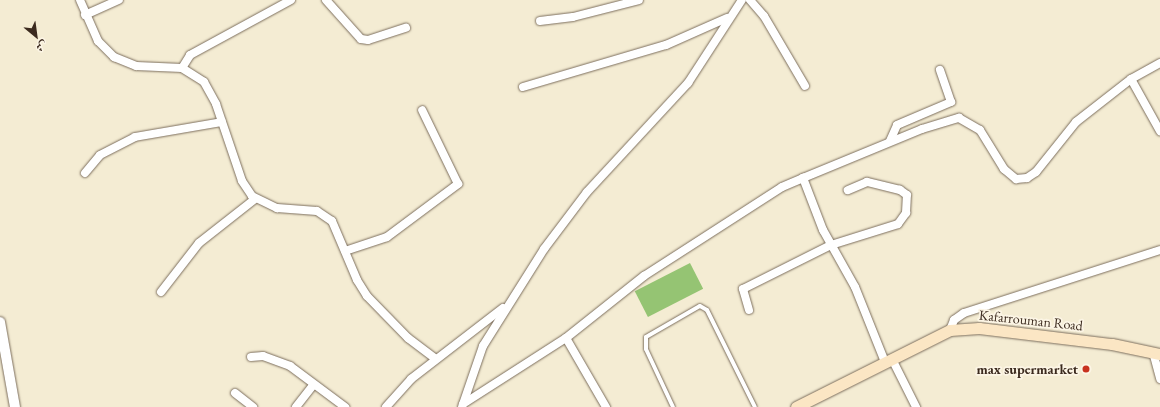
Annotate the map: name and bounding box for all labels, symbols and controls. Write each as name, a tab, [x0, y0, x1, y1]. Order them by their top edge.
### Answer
north arrow	[16, 16, 56, 56]
text: ش	[34, 38, 50, 55]
street label: Kafarrouman Road	[978, 306, 1084, 334]
place label: max supermarket	[976, 361, 1078, 377]
marker: max supermarket	[1081, 364, 1091, 374]

